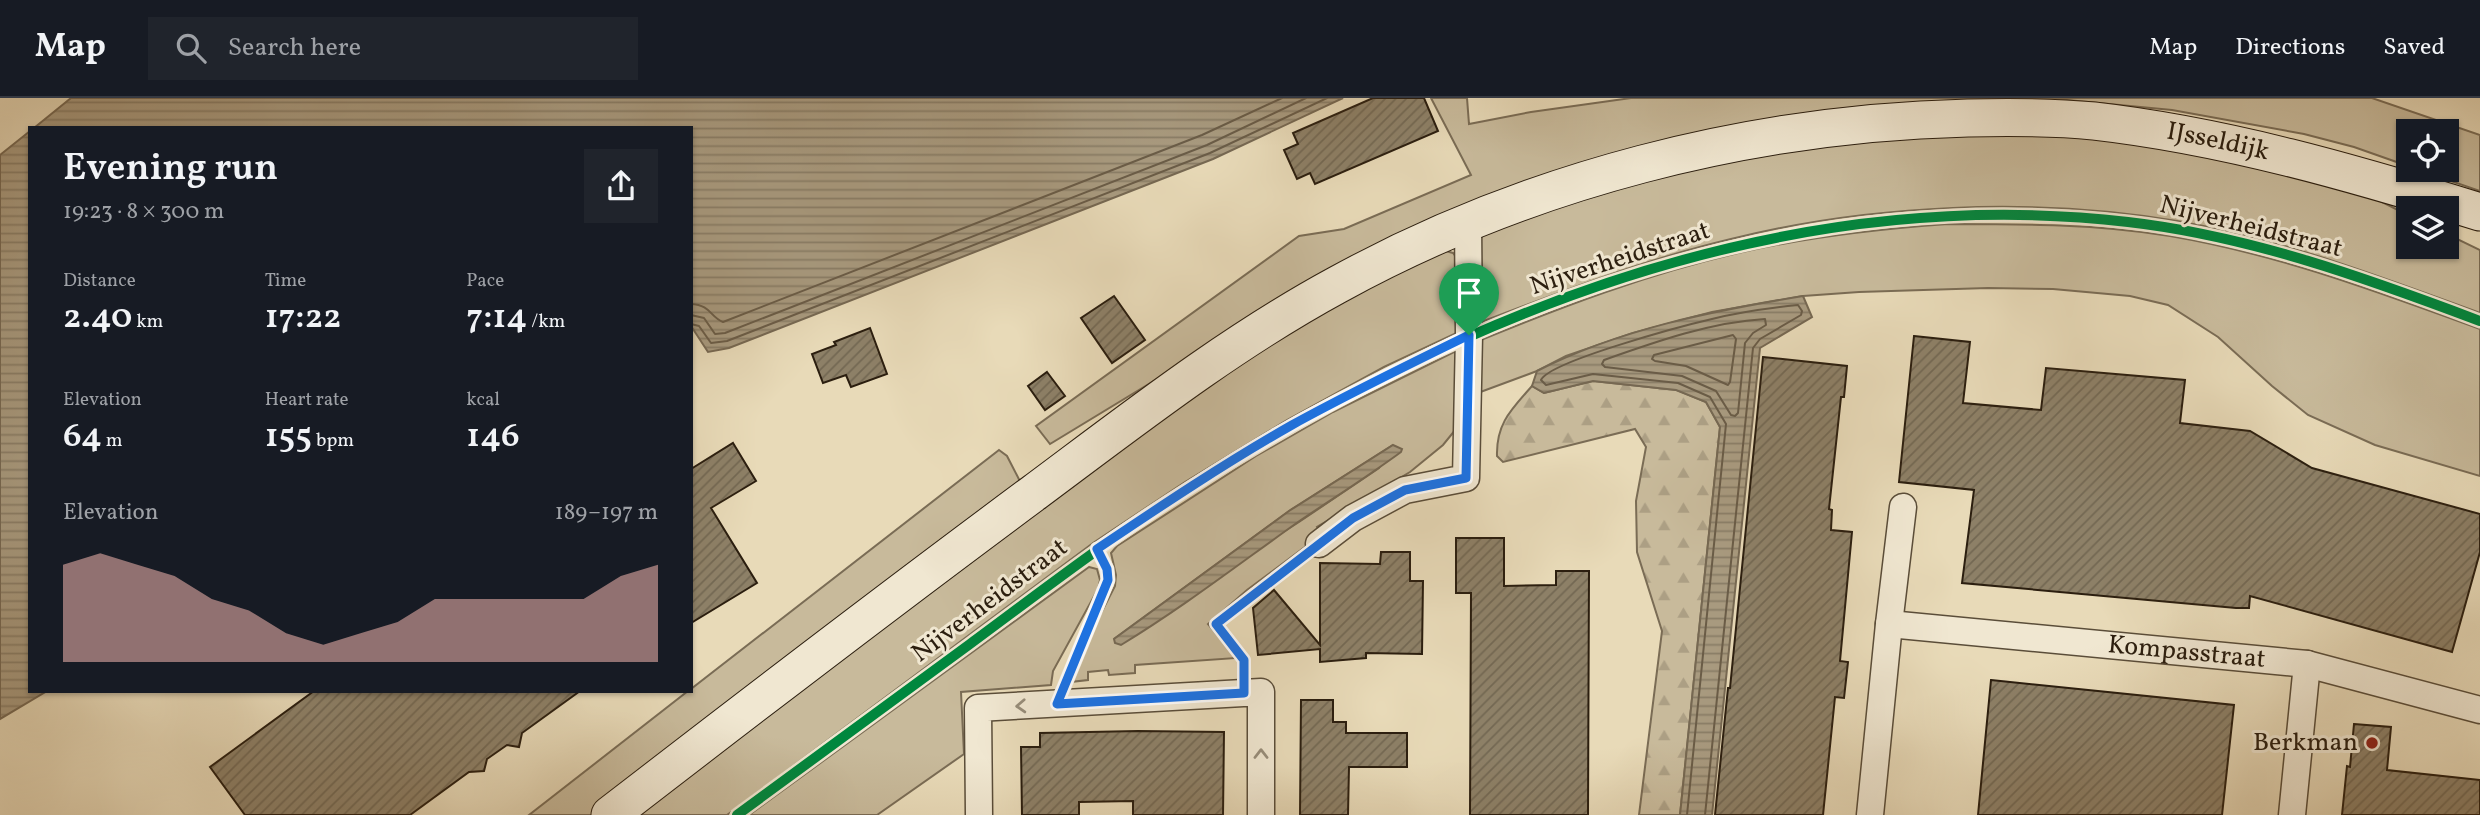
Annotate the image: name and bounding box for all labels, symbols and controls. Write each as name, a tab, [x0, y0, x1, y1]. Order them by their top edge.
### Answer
search box	[148, 17, 638, 80]
text: Map	[35, 25, 106, 71]
icon: search	[172, 29, 210, 67]
text: Search here	[228, 30, 361, 66]
text: Map	[2149, 31, 2197, 65]
text: Directions	[2235, 31, 2345, 65]
text: Saved	[2383, 31, 2445, 65]
street label: IJsseldijk	[2164, 114, 2273, 170]
map controls	[2396, 119, 2459, 259]
button: locate	[2396, 119, 2459, 182]
text: Evening run	[63, 143, 278, 196]
button: share	[584, 149, 658, 223]
street label: Nijverheidstraat	[2156, 187, 2346, 267]
text: 19:23 · 8 × 300 m	[63, 196, 224, 228]
button: layers	[2396, 196, 2459, 259]
street label: Nijverheidstraat	[1526, 213, 1714, 305]
pin	[1439, 263, 1499, 335]
text: Distance	[63, 268, 136, 294]
text: Time	[265, 268, 306, 294]
text: Pace	[466, 268, 504, 294]
icon: arrive	[1450, 274, 1488, 312]
text: 2.40	[63, 294, 132, 342]
text: 17:22	[265, 294, 341, 342]
text: 7:14	[466, 294, 527, 342]
text: km	[132, 309, 163, 335]
text: /km	[527, 309, 565, 335]
text: Elevation	[63, 387, 142, 413]
text: Heart rate	[265, 387, 349, 413]
text: kcal	[466, 387, 500, 413]
text: 64	[63, 413, 102, 461]
text: 155	[265, 413, 312, 461]
text: 146	[466, 413, 520, 461]
text: m	[102, 428, 123, 454]
text: bpm	[312, 428, 354, 454]
text: Elevation	[63, 497, 159, 529]
text: 189–197 m	[555, 497, 658, 529]
street label: Nijverheidstraat	[904, 530, 1076, 672]
street label: Kompasstraat	[2106, 627, 2267, 678]
one-way arrow	[1015, 698, 1026, 713]
place label: Berkman	[2253, 725, 2358, 761]
marker: Berkman	[2364, 735, 2380, 751]
one-way arrow	[1253, 748, 1269, 758]

